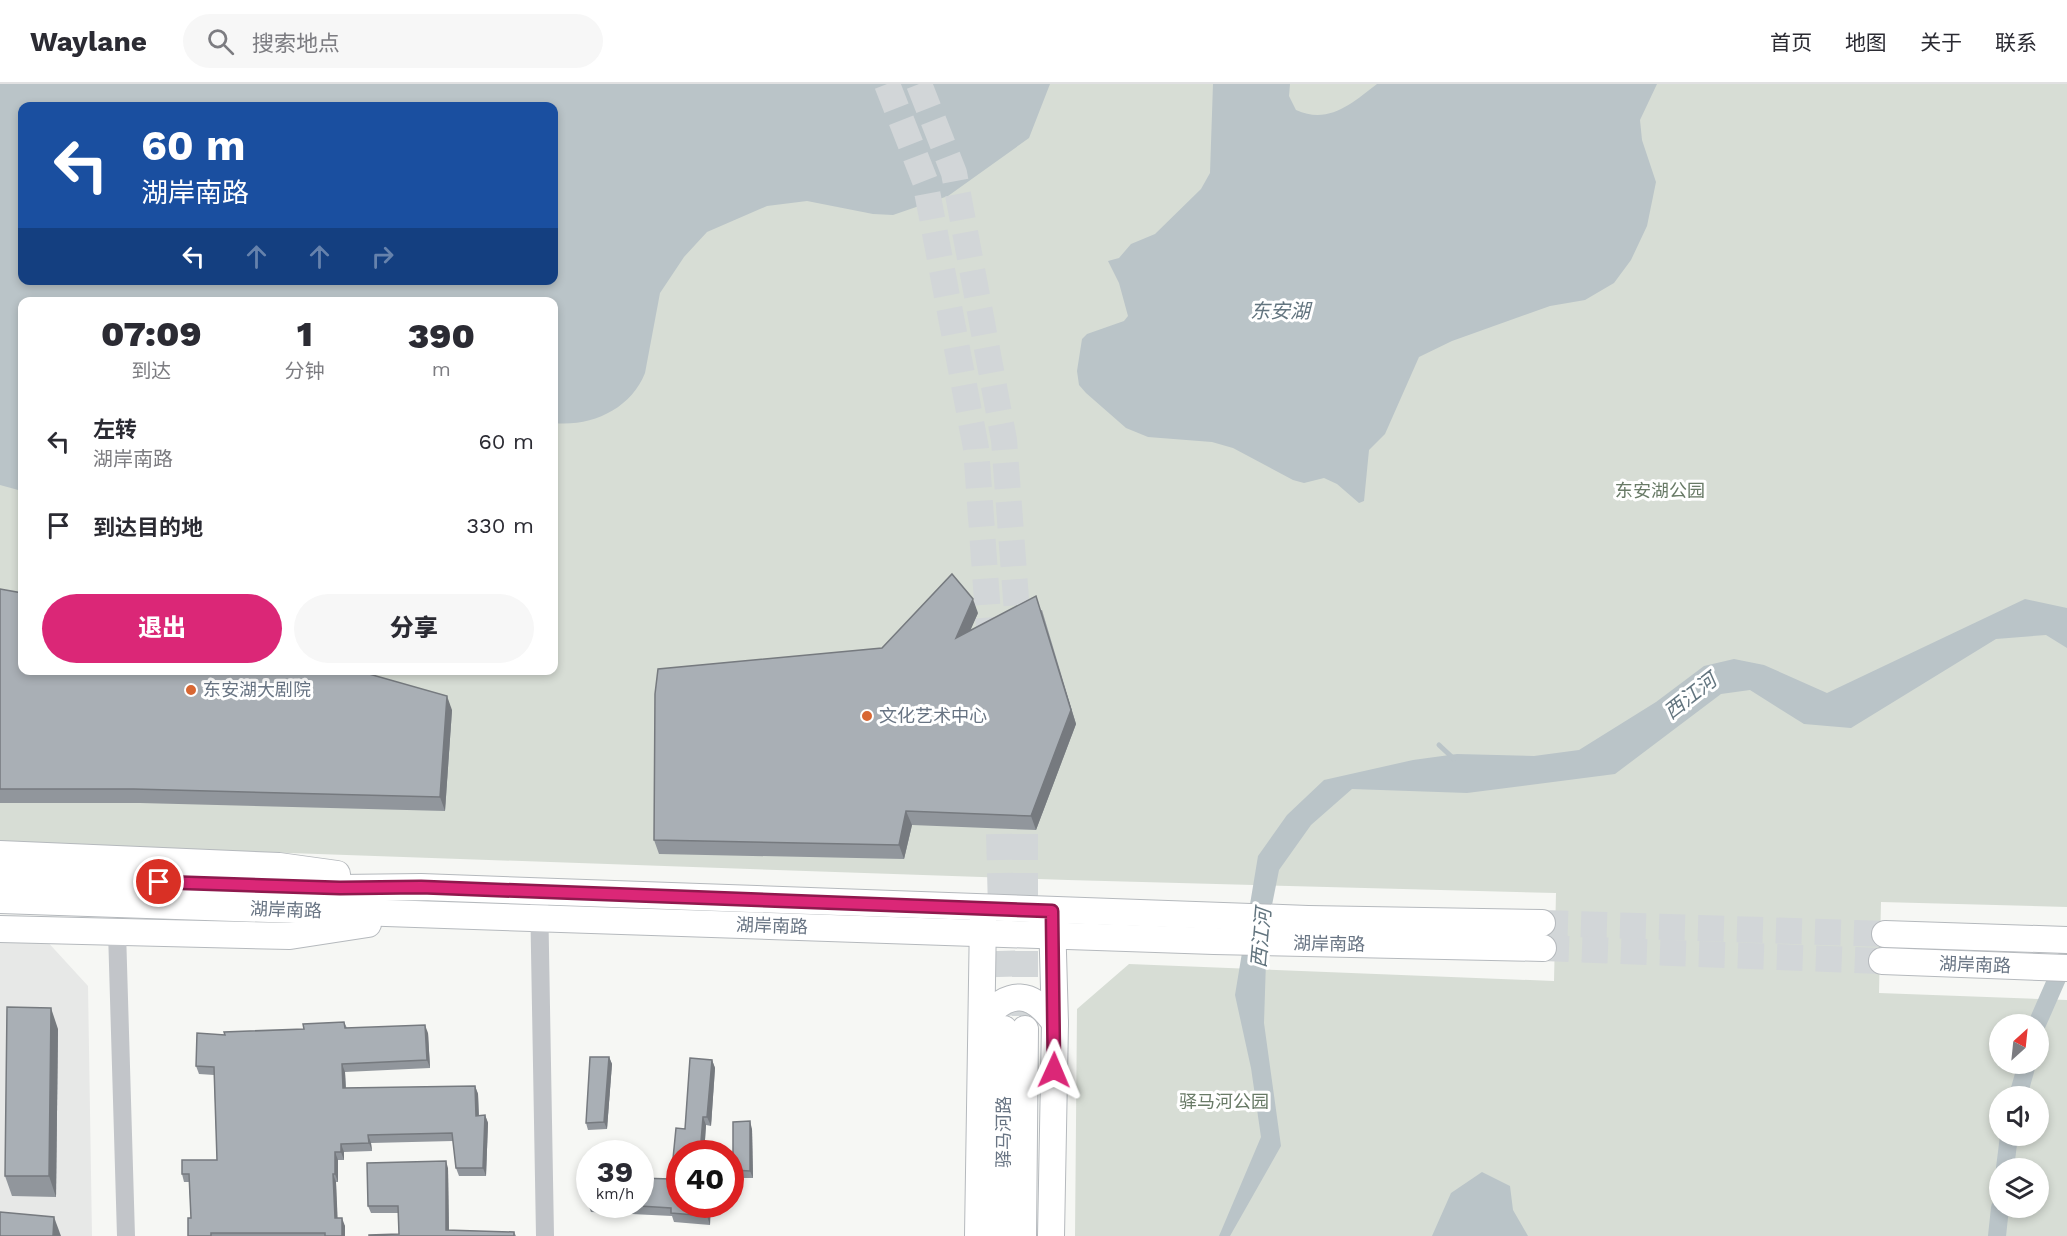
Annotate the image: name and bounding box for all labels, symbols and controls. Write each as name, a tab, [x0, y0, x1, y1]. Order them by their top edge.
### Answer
search box	[183, 14, 603, 68]
text: Waylane	[30, 25, 147, 58]
icon: search	[204, 25, 237, 58]
text: 首页	[1770, 30, 1812, 55]
text: 地图	[1845, 30, 1887, 55]
text: 关于	[1920, 30, 1962, 55]
text: 联系	[1995, 30, 2037, 55]
text: 搜索地点	[252, 31, 340, 56]
text: 60 m	[141, 121, 245, 170]
icon: left	[42, 126, 120, 204]
text: 湖岸南路	[141, 177, 249, 209]
icon: left	[177, 240, 210, 273]
icon: ahead	[240, 240, 273, 273]
icon: ahead	[303, 240, 336, 273]
icon: right	[366, 240, 399, 273]
water label: 东安湖	[1250, 299, 1313, 323]
text: 07:09	[101, 313, 202, 355]
text: 1	[297, 313, 313, 355]
text: 390	[408, 315, 475, 357]
text: m	[432, 357, 451, 381]
text: 到达	[131, 359, 171, 383]
text: 分钟	[285, 359, 325, 383]
text: 左转	[93, 417, 137, 442]
icon: left	[42, 425, 75, 458]
text: 60 m	[478, 429, 534, 454]
text: 湖岸南路	[93, 447, 173, 471]
park label: 东安湖公园	[1615, 480, 1705, 501]
icon: arrive	[42, 509, 75, 542]
text: 330 m	[466, 513, 534, 538]
text: 到达目的地	[93, 515, 203, 540]
button: 退出	[42, 594, 282, 663]
button: 分享	[294, 594, 534, 663]
water label: 西江河	[1659, 666, 1724, 724]
place label: 东安湖大剧院	[203, 679, 311, 700]
marker: 东安湖大剧院	[184, 683, 198, 697]
place label: 文化艺术中心	[879, 705, 987, 726]
marker: 文化艺术中心	[860, 709, 874, 723]
pin	[133, 856, 184, 907]
icon: arrive	[142, 865, 175, 898]
street label: 湖岸南路	[250, 898, 322, 921]
water label: 西江河	[1246, 903, 1276, 969]
street label: 湖岸南路	[736, 914, 808, 937]
street label: 湖岸南路	[1293, 932, 1365, 955]
street label: 湖岸南路	[1939, 953, 2011, 976]
north arrow	[1989, 1014, 2049, 1074]
map controls	[1989, 1014, 2049, 1218]
position arrow	[1022, 1038, 1086, 1102]
button: sound	[1989, 1086, 2049, 1146]
park label: 驿马河公园	[1179, 1091, 1269, 1112]
street label: 驿马河路	[993, 1096, 1014, 1168]
speed limit sign: 40	[666, 1140, 744, 1218]
text: 39	[597, 1154, 633, 1189]
button: layers	[1989, 1158, 2049, 1218]
text: km/h	[596, 1185, 634, 1203]

